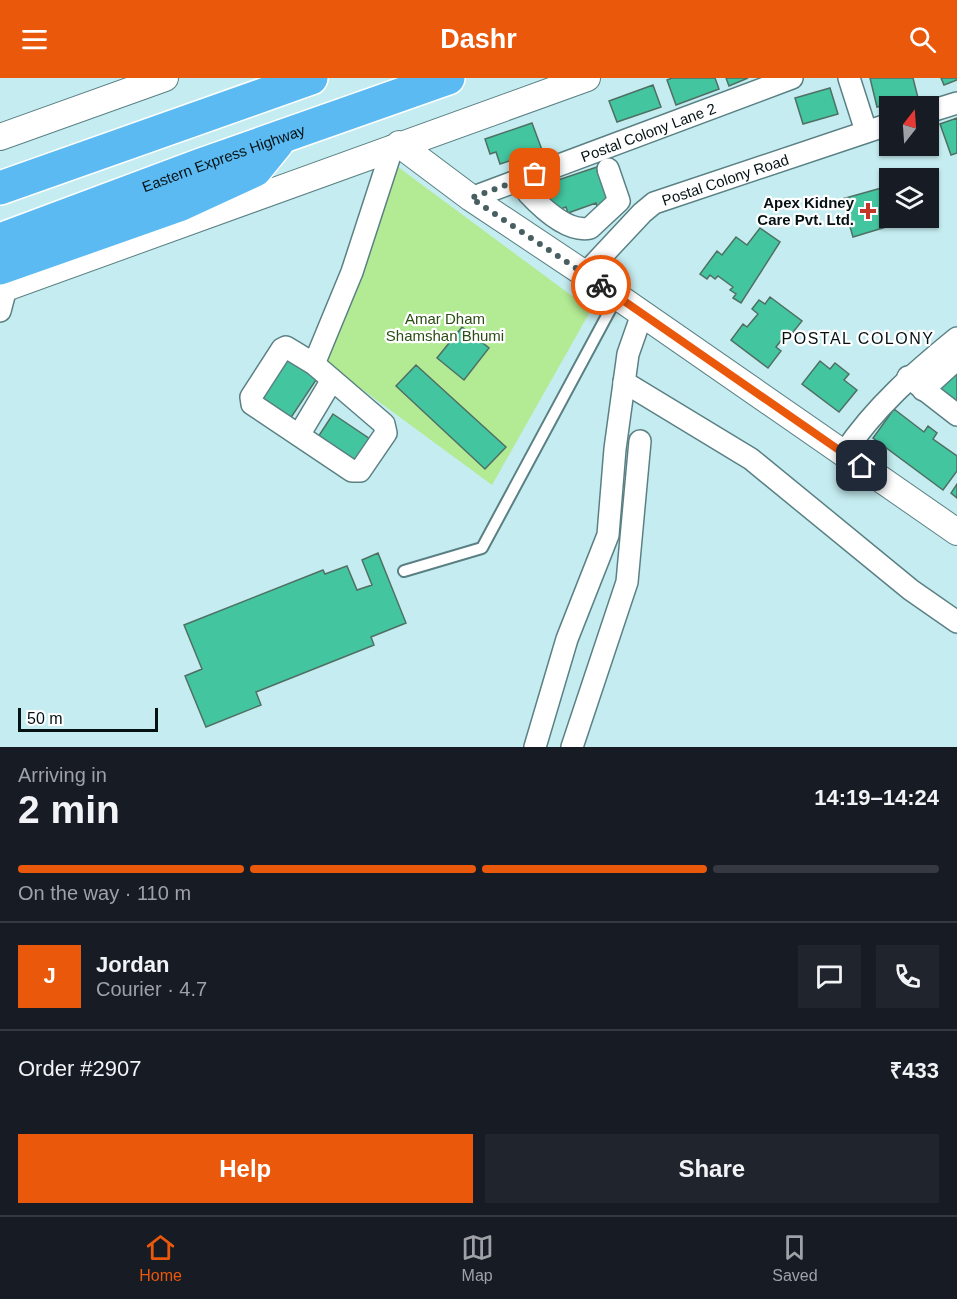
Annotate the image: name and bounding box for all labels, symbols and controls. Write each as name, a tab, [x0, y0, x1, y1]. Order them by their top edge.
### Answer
icon: menu	[18, 23, 51, 56]
icon: search	[906, 23, 939, 56]
text: Dashr	[440, 24, 517, 54]
north arrow	[879, 96, 939, 156]
map controls	[879, 96, 939, 228]
street label: Postal Colony Lane 2	[578, 99, 718, 165]
street label: Eastern Express Highway	[140, 120, 307, 195]
pin	[509, 148, 560, 199]
street label: Postal Colony Road	[659, 150, 791, 208]
icon: bag	[518, 157, 551, 190]
button: layers	[879, 168, 939, 228]
place label: Apex Kidney Care Pvt. Ltd.	[757, 194, 855, 228]
marker: Apex Kidney Care Pvt. Ltd.	[859, 202, 877, 220]
courier	[571, 255, 631, 315]
icon: bike	[585, 269, 618, 302]
park label: Amar Dham Shamshan Bhumi	[386, 310, 504, 344]
district label: POSTAL COLONY	[782, 330, 934, 347]
pin	[836, 440, 887, 491]
icon: home	[845, 449, 878, 482]
scale bar	[18, 705, 158, 732]
text: 50 m	[27, 710, 63, 727]
text: Arriving in	[18, 764, 107, 786]
text: 14:19–14:24	[814, 785, 939, 810]
text: 2 min	[18, 788, 120, 831]
text: On the way · 110 m	[18, 882, 191, 904]
button: chat	[798, 945, 861, 1008]
button: phone	[876, 945, 939, 1008]
text: Jordan	[96, 952, 169, 977]
text: J	[43, 963, 56, 988]
text: Courier · 4.7	[96, 978, 207, 1000]
text: Order #2907	[18, 1056, 142, 1081]
text: ₹433	[890, 1058, 939, 1083]
button: Help	[18, 1134, 473, 1203]
button: Share	[485, 1134, 939, 1203]
tab: Home	[139, 1231, 182, 1285]
tab: Map	[461, 1231, 494, 1285]
tab: Saved	[772, 1231, 818, 1285]

